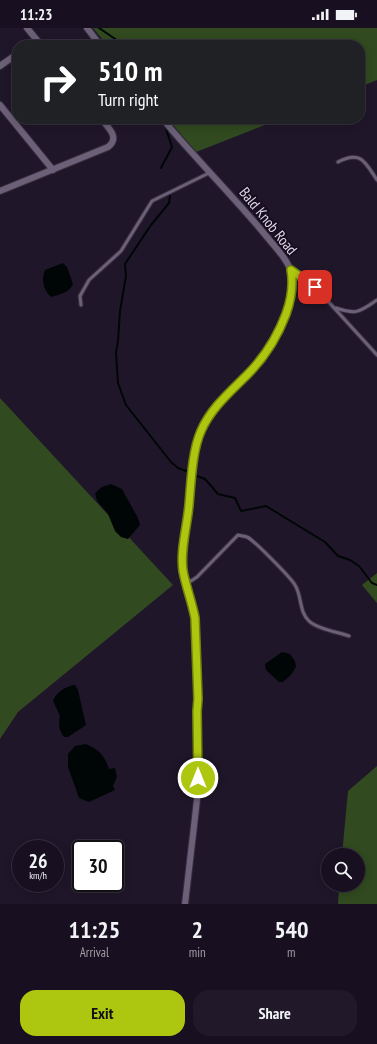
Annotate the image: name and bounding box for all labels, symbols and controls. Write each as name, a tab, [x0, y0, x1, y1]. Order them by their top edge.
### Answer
text: 11:23	[20, 5, 52, 24]
text: 510 m	[98, 52, 162, 89]
icon: right	[32, 56, 84, 108]
text: Turn right	[98, 88, 158, 111]
street label: Bald Knob Road	[235, 183, 301, 258]
pin	[298, 270, 332, 304]
icon: arrive	[304, 276, 326, 298]
position arrow	[177, 757, 219, 799]
speed limit sign: 30	[72, 840, 124, 892]
text: 26	[28, 848, 48, 874]
map controls	[321, 848, 365, 892]
button: search	[321, 848, 365, 892]
text: km/h	[29, 869, 47, 882]
text: 11:25	[68, 914, 120, 945]
text: 2	[191, 914, 203, 945]
text: 540	[274, 914, 309, 945]
text: Arrival	[80, 944, 109, 961]
text: min	[189, 944, 206, 961]
text: m	[287, 944, 296, 961]
button: Exit	[20, 990, 185, 1036]
button: Share	[193, 990, 357, 1036]

